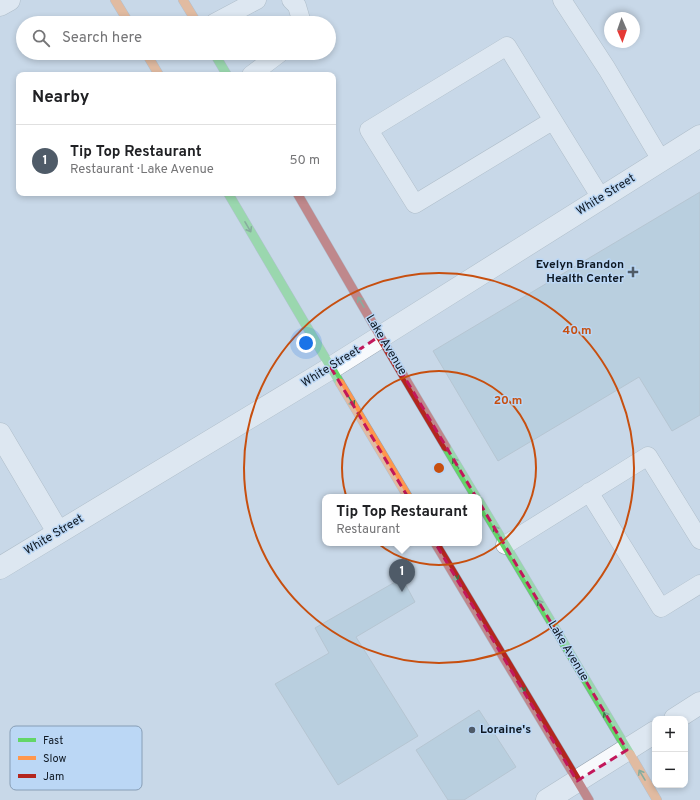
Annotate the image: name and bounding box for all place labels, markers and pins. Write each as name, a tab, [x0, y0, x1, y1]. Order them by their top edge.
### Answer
place label: Evelyn Brandon Health Center	[536, 257, 624, 287]
marker: Evelyn Brandon Health Center	[627, 266, 639, 278]
centre of rings	[432, 461, 446, 475]
pin: 1	[389, 559, 415, 592]
place label: Loraine's	[480, 722, 531, 738]
marker: Loraine's	[467, 725, 477, 735]

